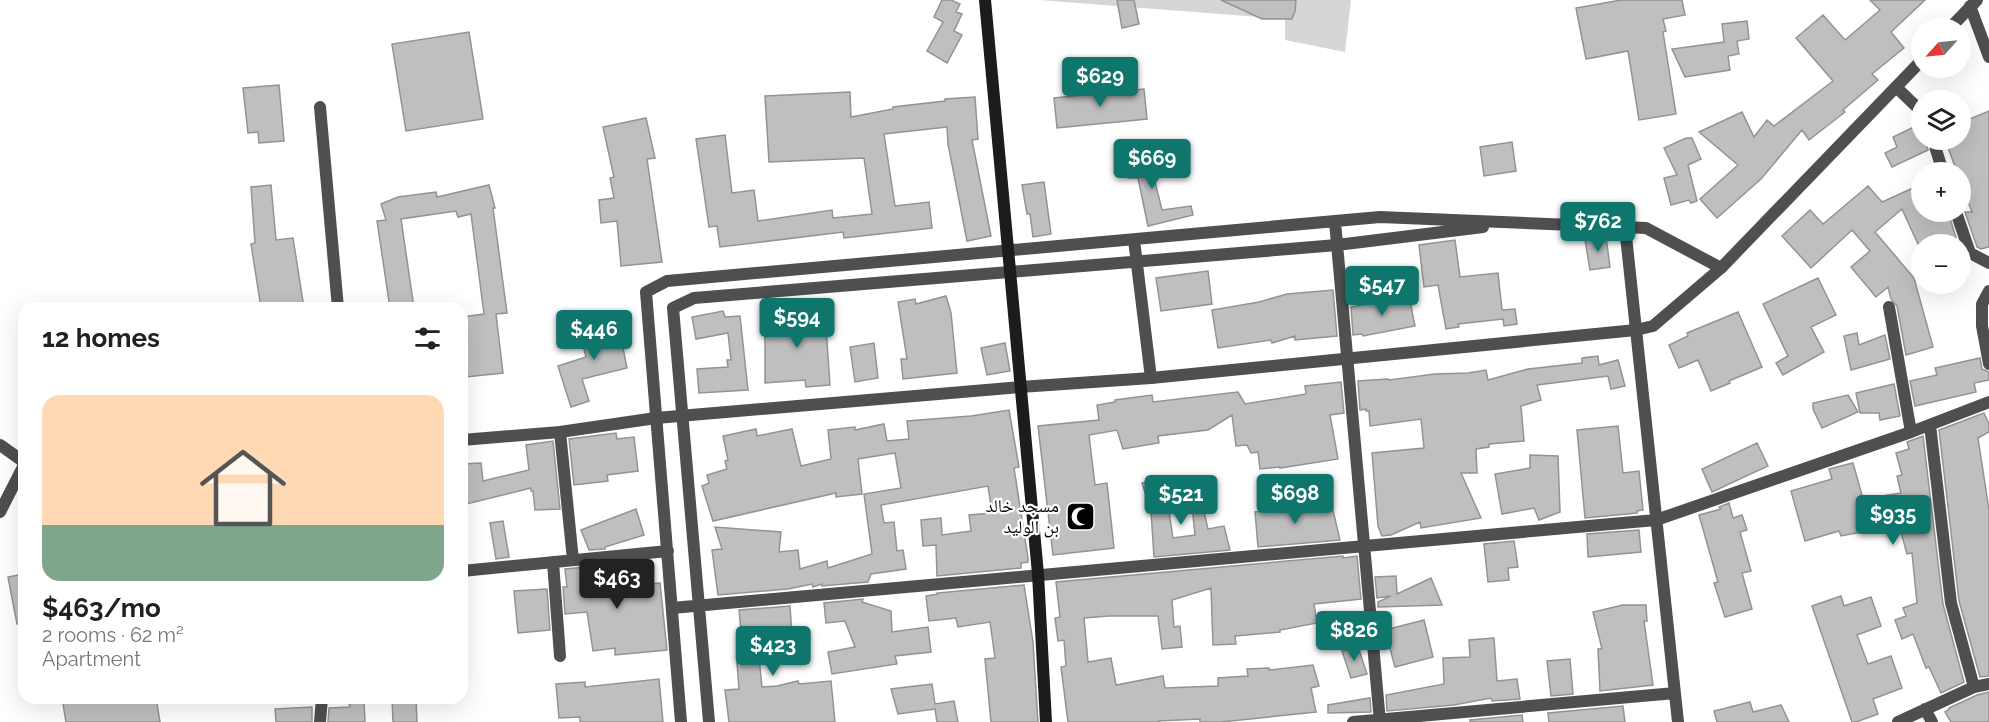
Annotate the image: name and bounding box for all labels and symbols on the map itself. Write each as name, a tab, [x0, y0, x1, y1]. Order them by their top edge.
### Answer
north arrow	[1911, 18, 1971, 78]
pin: $629	[1064, 57, 1136, 108]
pin: $669	[1116, 139, 1188, 190]
pin: $762	[1562, 202, 1634, 253]
pin: $547	[1346, 266, 1418, 317]
pin: $594	[761, 298, 833, 349]
pin: $446	[558, 310, 630, 361]
pin: $698	[1259, 474, 1331, 525]
pin: $521	[1145, 475, 1217, 526]
place label: مسجد خالد بن الوليد	[985, 495, 1059, 538]
pin: $935	[1857, 495, 1929, 546]
mosque icon: مسجد خالد بن الوليد	[1064, 500, 1096, 532]
pin: $463	[581, 559, 653, 610]
pin: $826	[1318, 611, 1390, 662]
pin: $423	[737, 626, 809, 677]

